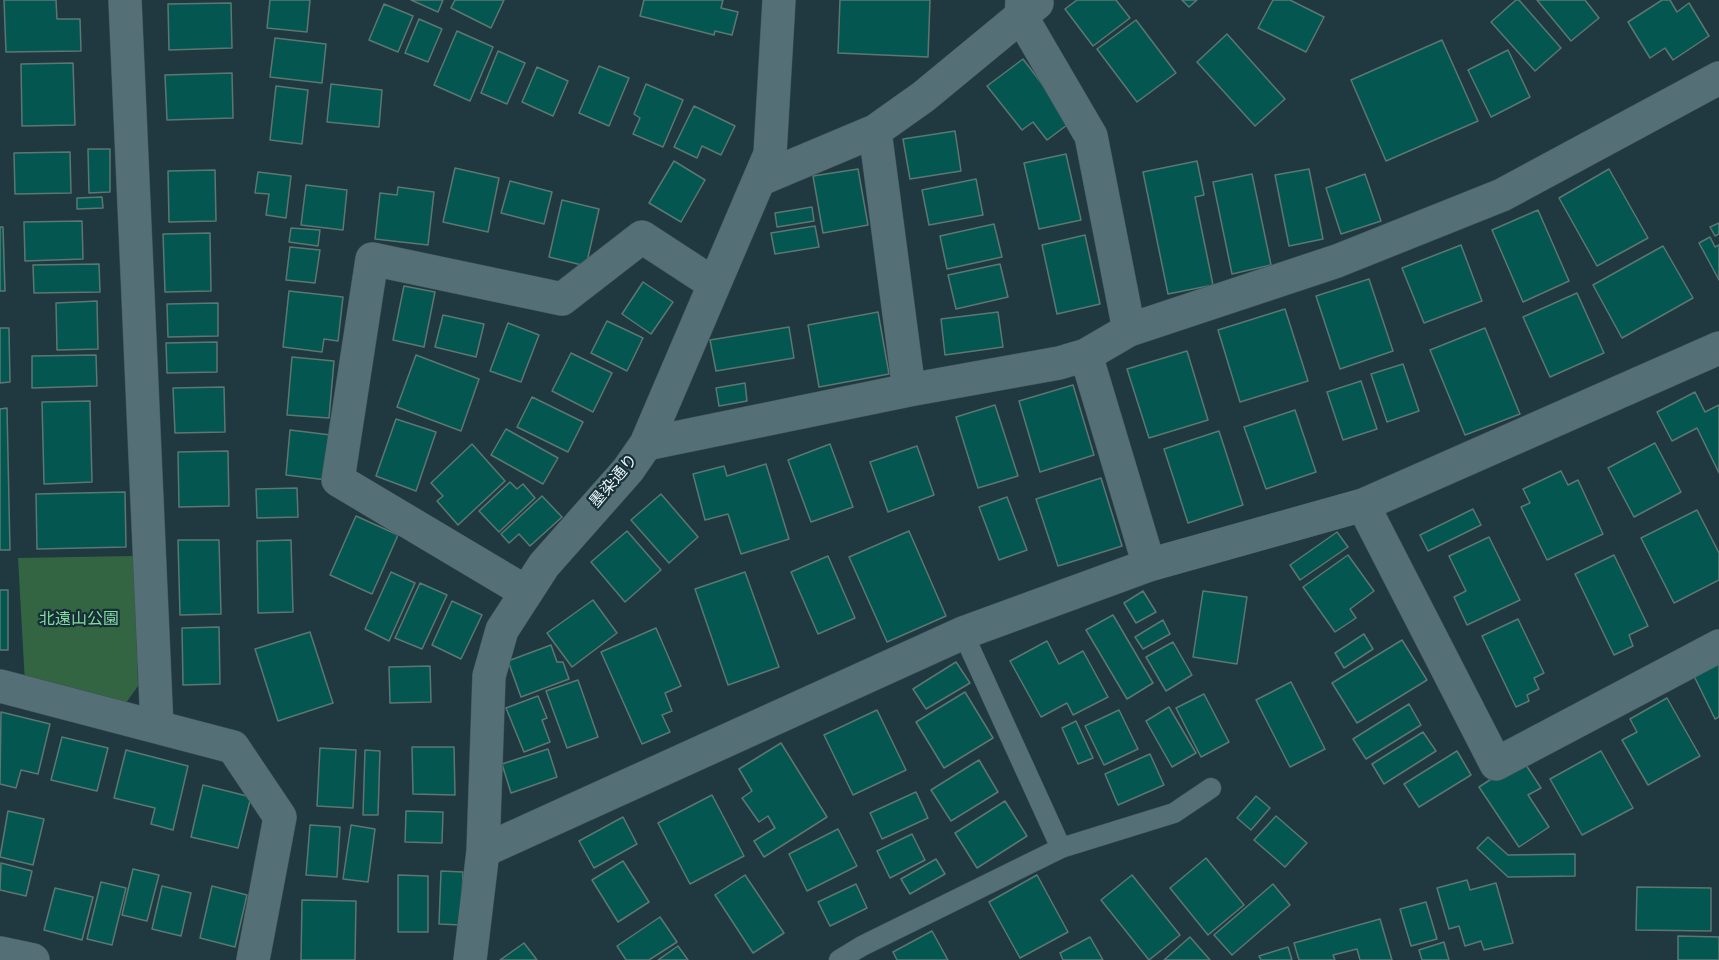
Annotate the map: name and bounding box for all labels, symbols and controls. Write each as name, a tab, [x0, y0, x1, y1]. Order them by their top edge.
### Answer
street label: 墨染通り	[587, 451, 643, 513]
park label: 北遠山公園	[39, 611, 119, 631]

